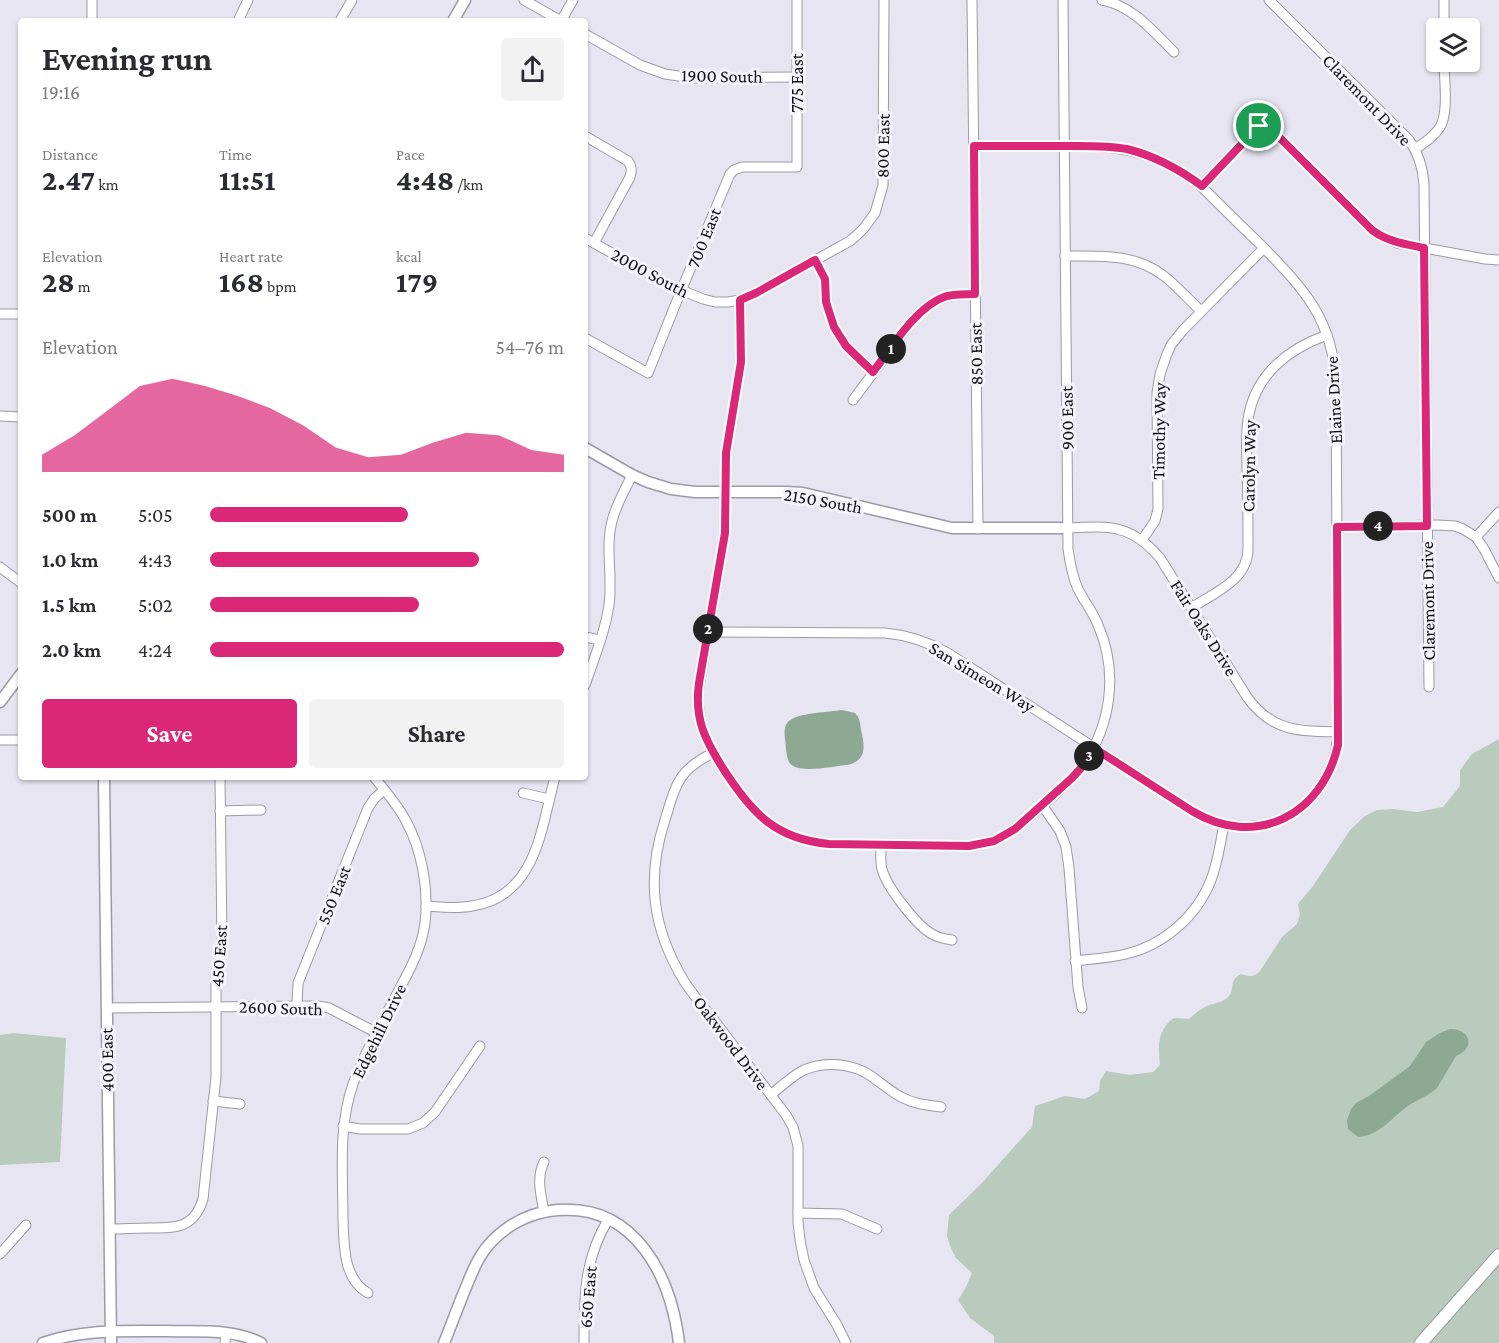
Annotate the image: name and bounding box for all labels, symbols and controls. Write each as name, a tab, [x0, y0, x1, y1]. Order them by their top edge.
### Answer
map controls	[1426, 18, 1480, 72]
button: layers	[1426, 18, 1480, 72]
button: share	[501, 38, 564, 101]
text: Evening run	[42, 40, 212, 77]
street label: Claremont Drive	[1318, 50, 1416, 150]
street label: 775 East	[787, 52, 807, 113]
street label: 1900 South	[681, 65, 763, 87]
text: 19:16	[42, 81, 80, 103]
pin	[1233, 100, 1284, 151]
icon: arrive	[1242, 109, 1275, 142]
street label: 800 East	[872, 113, 894, 178]
text: Distance	[42, 146, 98, 163]
text: Time	[219, 146, 252, 163]
text: Pace	[396, 146, 425, 163]
text: 2.47	[42, 163, 95, 196]
text: 11:51	[219, 163, 276, 196]
text: 4:48	[396, 163, 454, 196]
text: km	[95, 176, 119, 193]
text: /km	[454, 176, 483, 193]
street label: 700 East	[683, 204, 725, 271]
street label: 2000 South	[608, 244, 693, 302]
text: Elevation	[42, 248, 103, 265]
text: Heart rate	[219, 248, 283, 265]
text: kcal	[396, 248, 422, 265]
text: 28	[42, 265, 75, 298]
text: 168	[219, 265, 264, 298]
text: 179	[396, 265, 438, 298]
text: m	[75, 278, 91, 295]
text: bpm	[264, 278, 297, 295]
street label: 850 East	[965, 321, 987, 385]
pin: 1	[876, 334, 906, 364]
text: Elevation	[42, 336, 118, 358]
text: 54–76 m	[496, 336, 564, 358]
text: 1	[888, 340, 894, 357]
street label: Elaine Drive	[1322, 356, 1346, 444]
street label: Timothy Way	[1148, 381, 1170, 480]
street label: 900 East	[1056, 385, 1078, 450]
street label: Carolyn Way	[1238, 419, 1260, 512]
street label: 2150 South	[782, 484, 864, 518]
text: 500 m	[42, 504, 97, 526]
text: 5:05	[138, 504, 173, 526]
pin: 4	[1363, 511, 1393, 541]
text: 4	[1374, 517, 1382, 534]
street label: Claremont Drive	[1417, 541, 1439, 661]
text: 1.0 km	[42, 549, 98, 571]
text: 4:43	[138, 549, 172, 571]
street label: Fair Oaks Drive	[1166, 576, 1242, 680]
text: 1.5 km	[42, 594, 97, 616]
text: 5:02	[138, 594, 173, 616]
pin: 2	[693, 614, 723, 644]
text: 2	[704, 620, 712, 637]
street label: San Simeon Way	[926, 638, 1039, 717]
text: 2.0 km	[42, 639, 101, 661]
text: 4:24	[138, 639, 173, 661]
button: Save	[42, 699, 297, 768]
button: Share	[309, 699, 564, 768]
pin: 3	[1074, 741, 1104, 771]
text: 3	[1085, 747, 1093, 764]
street label: 550 East	[313, 862, 355, 927]
street label: 450 East	[207, 923, 231, 988]
street label: Edgehill Drive	[348, 981, 410, 1081]
street label: Oakwood Drive	[689, 992, 773, 1094]
street label: 2600 South	[239, 997, 324, 1019]
street label: 400 East	[96, 1027, 118, 1092]
street label: 650 East	[575, 1264, 601, 1329]

